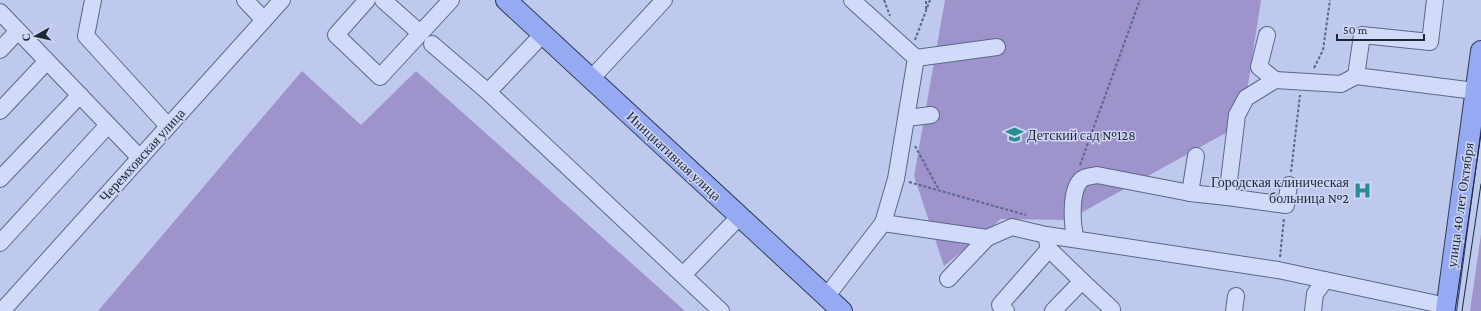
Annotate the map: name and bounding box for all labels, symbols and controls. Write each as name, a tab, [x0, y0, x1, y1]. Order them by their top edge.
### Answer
north arrow	[16, 16, 56, 56]
scale bar	[1337, 16, 1424, 42]
text: 50 m	[1343, 23, 1368, 37]
text: С	[20, 33, 33, 42]
street label: Черемховская улица	[96, 104, 189, 205]
street label: Инициативная улица	[623, 108, 725, 204]
school or university icon: Детский сад №128	[1004, 125, 1024, 145]
place label: Детский сад №128	[1027, 127, 1136, 143]
street label: улица 40 лет Октября	[1443, 141, 1477, 269]
place label: Городская клиническая больница №2	[1211, 174, 1350, 206]
hospital icon: Городская клиническая больница №2	[1352, 180, 1372, 200]

